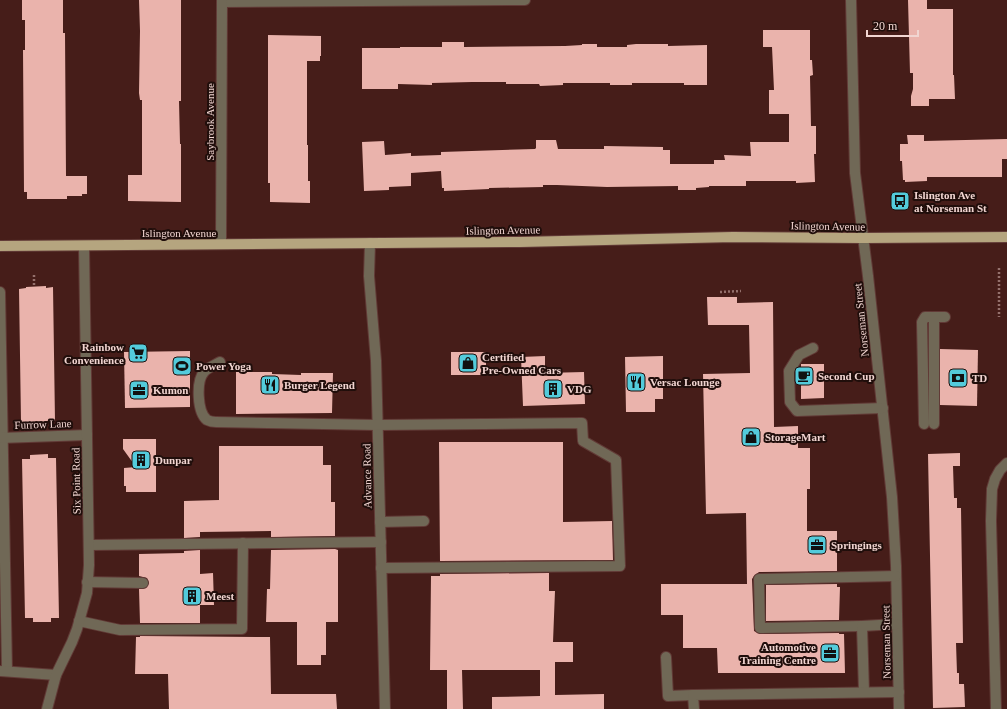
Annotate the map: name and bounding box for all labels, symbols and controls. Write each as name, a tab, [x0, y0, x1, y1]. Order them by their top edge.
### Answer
scale bar	[867, 12, 918, 38]
text: 20 m	[873, 19, 898, 33]
street label: Saybrook Avenue	[204, 83, 216, 161]
place label: Islington Ave at Norseman St	[914, 189, 987, 214]
bus stop icon: Islington Ave at Norseman St	[889, 190, 911, 212]
street label: Islington Avenue	[791, 219, 866, 233]
street label: Islington Avenue	[466, 223, 541, 237]
street label: Islington Avenue	[142, 227, 216, 239]
street label: Norseman Street	[851, 283, 871, 357]
place label: Rainbow Convenience	[64, 341, 124, 366]
supermarket icon: Rainbow Convenience	[127, 342, 149, 364]
place label: Certified Pre-Owned Cars	[482, 351, 562, 376]
shop icon: Certified Pre-Owned Cars	[457, 352, 479, 374]
sports icon: Power Yoga	[171, 355, 193, 377]
place label: Power Yoga	[196, 360, 252, 372]
cafe icon: Second Cup	[793, 365, 815, 387]
bank icon: TD	[947, 367, 969, 389]
place label: Second Cup	[818, 370, 875, 382]
restaurant icon: Versac Lounge	[625, 371, 647, 393]
place label: TD	[972, 372, 987, 384]
restaurant icon: Burger Legend	[259, 374, 281, 396]
place label: Versac Lounge	[650, 376, 720, 388]
building icon: VDG	[542, 378, 564, 400]
office icon: Kumon	[128, 379, 150, 401]
place label: Burger Legend	[284, 379, 355, 391]
place label: VDG	[567, 383, 592, 395]
place label: Kumon	[153, 384, 188, 396]
street label: Furrow Lane	[14, 417, 72, 431]
shop icon: StorageMart	[740, 426, 762, 448]
place label: StorageMart	[765, 431, 826, 443]
street label: Advance Road	[360, 443, 374, 509]
street label: Six Point Road	[69, 447, 83, 514]
building icon: Dunpar	[130, 449, 152, 471]
place label: Dunpar	[155, 454, 192, 466]
office icon: Springings	[806, 534, 828, 556]
place label: Springings	[831, 539, 882, 551]
building icon: Meest	[181, 585, 203, 607]
place label: Meest	[206, 590, 234, 602]
street label: Norseman Street	[879, 605, 893, 679]
place label: Automotive Training Centre	[740, 641, 816, 666]
office icon: Automotive Training Centre	[819, 642, 841, 664]

